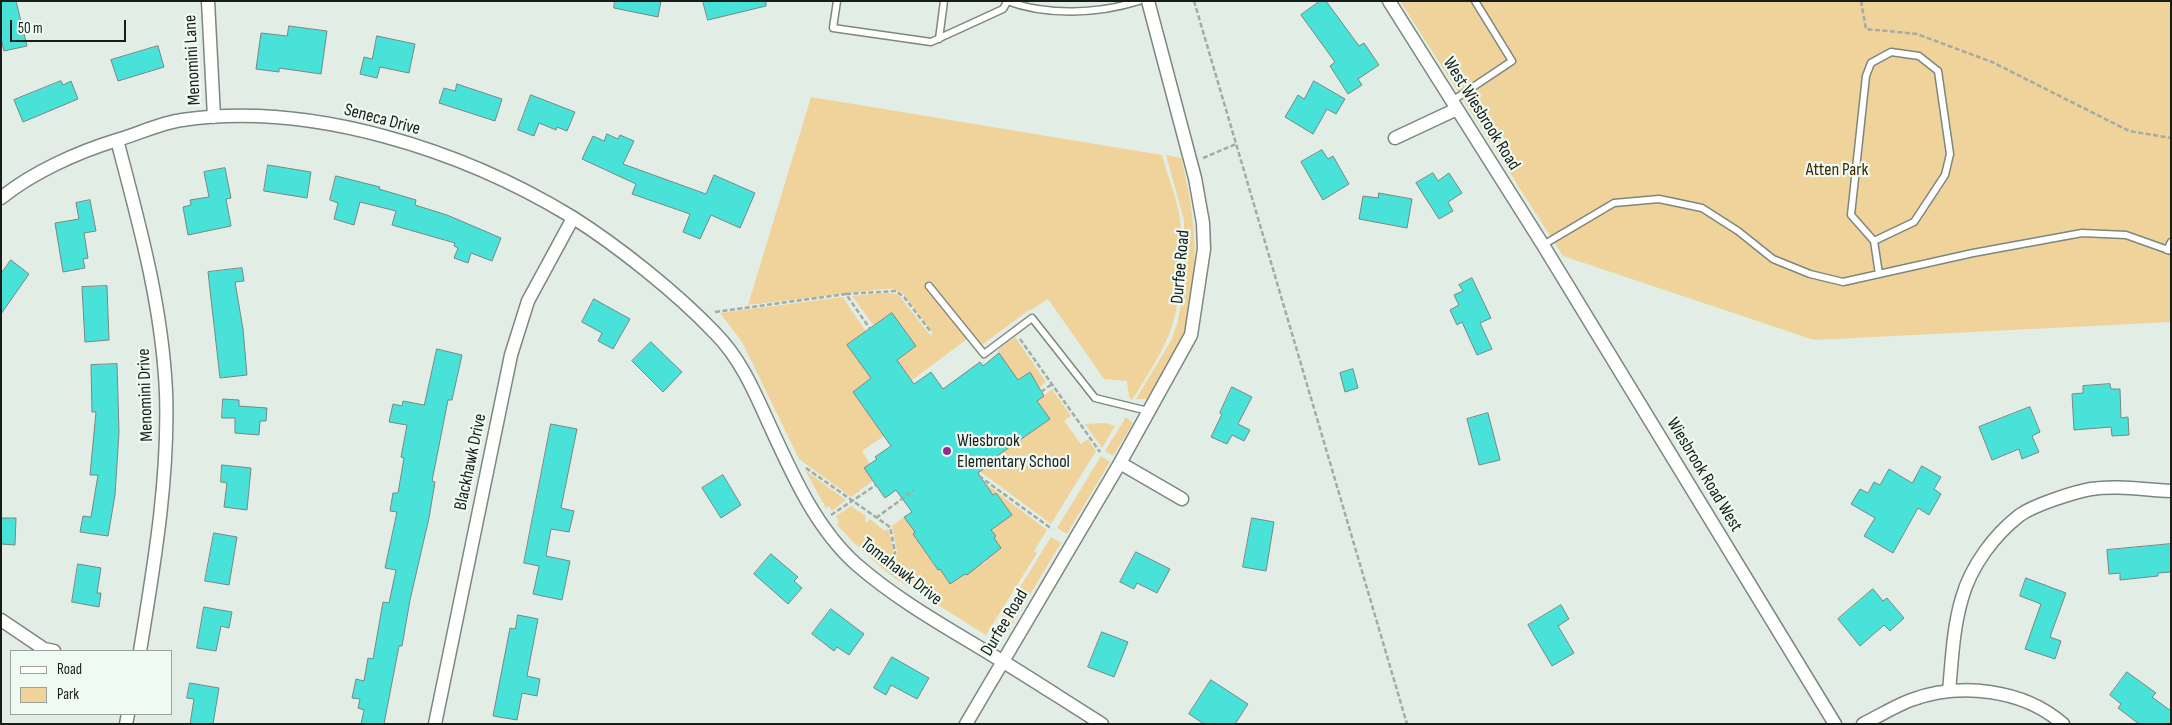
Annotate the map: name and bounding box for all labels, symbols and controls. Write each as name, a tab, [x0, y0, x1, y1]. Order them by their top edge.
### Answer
scale bar	[12, 10, 129, 42]
street label: Menomini Lane	[180, 14, 206, 106]
text: 50 m	[18, 19, 43, 38]
street label: West Wiesbrook Road	[1438, 53, 1524, 175]
street label: Seneca Drive	[342, 99, 422, 141]
park label: Atten Park	[1806, 159, 1868, 181]
street label: Durfee Road	[1167, 229, 1195, 305]
street label: Menomini Drive	[134, 348, 158, 442]
street label: Blackhawk Drive	[450, 412, 492, 512]
street label: Wiesbrook Road West	[1661, 414, 1747, 536]
place label: Wiesbrook Elementary School	[957, 430, 1070, 472]
marker: Wiesbrook Elementary School	[941, 445, 953, 457]
street label: Tomahawk Drive	[856, 533, 946, 611]
street label: Durfee Road	[977, 586, 1033, 660]
legend	[10, 650, 172, 715]
text: Road	[57, 660, 82, 679]
text: Park	[57, 685, 79, 704]

